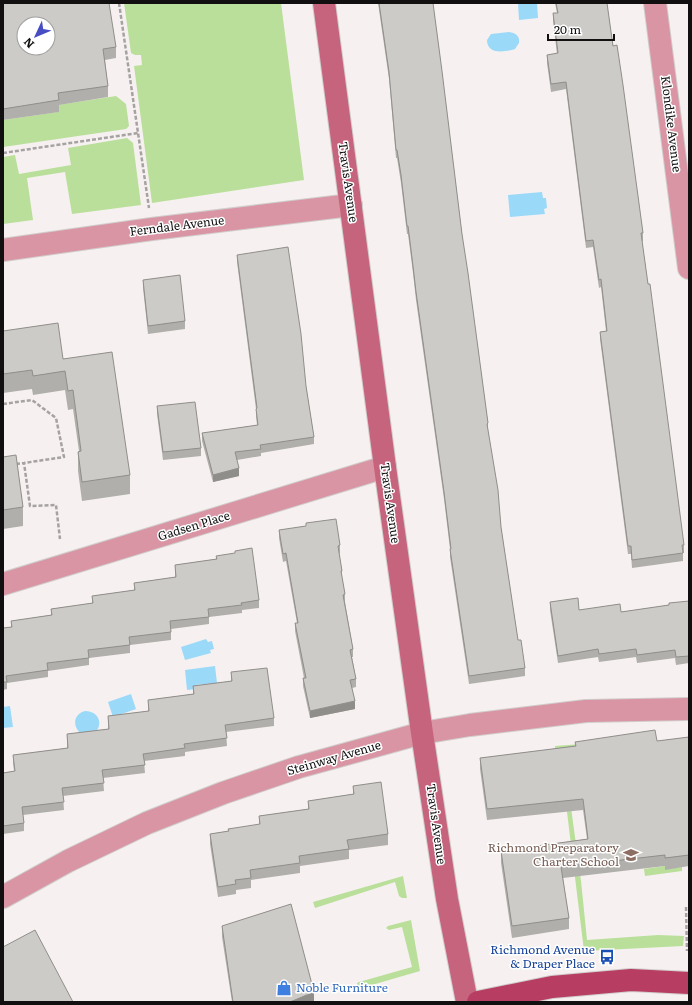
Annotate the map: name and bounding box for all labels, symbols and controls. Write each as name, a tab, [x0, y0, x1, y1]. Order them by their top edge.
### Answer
north arrow	[16, 16, 56, 56]
scale bar	[548, 16, 614, 42]
text: 20 m	[554, 20, 581, 38]
text: N	[19, 35, 37, 53]
street label: Klondike Avenue	[657, 75, 687, 173]
street label: Travis Avenue	[334, 140, 364, 223]
street label: Ferndale Avenue	[129, 210, 225, 240]
street label: Travis Avenue	[376, 461, 406, 544]
street label: Gadsen Place	[155, 506, 232, 545]
street label: Steinway Avenue	[285, 735, 383, 779]
street label: Travis Avenue	[422, 782, 452, 865]
place label: Richmond Preparatory Charter School	[488, 838, 619, 870]
school or university icon: Richmond Preparatory Charter School	[622, 846, 640, 864]
place label: Richmond Avenue & Draper Place	[490, 940, 595, 972]
bus stop icon: Richmond Avenue & Draper Place	[598, 948, 616, 966]
place label: Noble Furniture	[296, 978, 388, 996]
shop icon: Noble Furniture	[275, 979, 293, 997]

